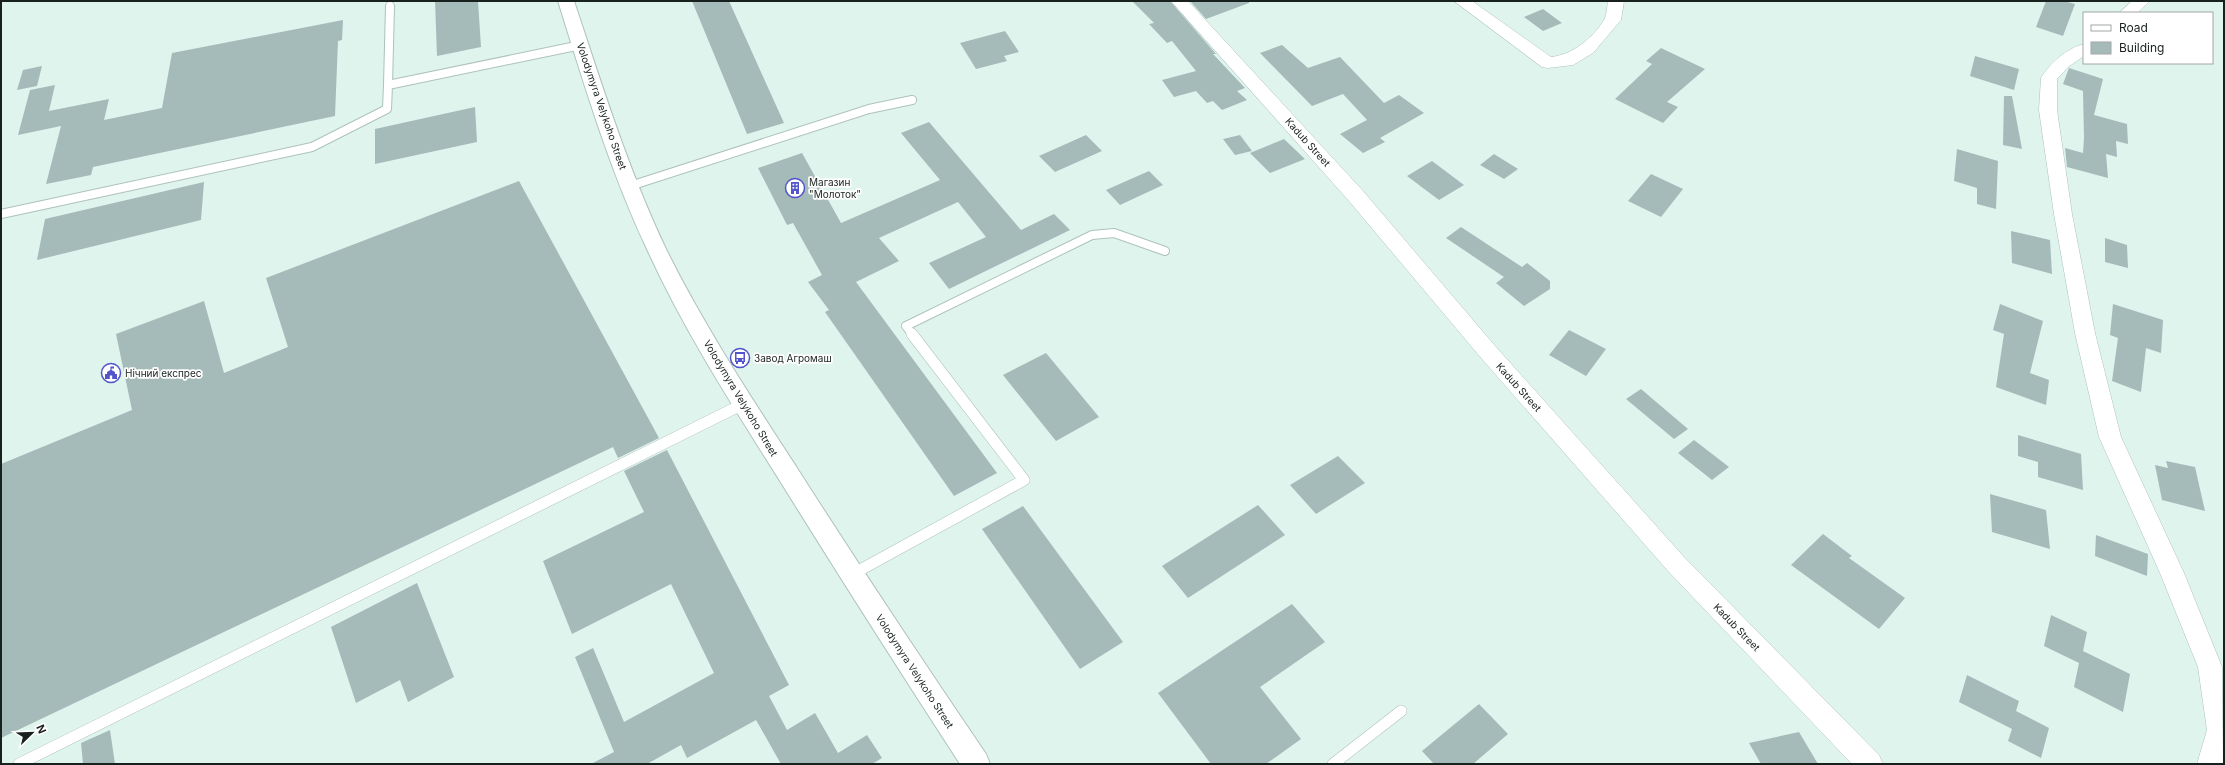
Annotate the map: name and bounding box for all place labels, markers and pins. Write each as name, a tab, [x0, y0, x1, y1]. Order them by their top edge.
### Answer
place label: Магазин "Молоток"	[809, 176, 861, 200]
building icon: Магазин "Молоток"	[784, 177, 806, 199]
bus stop icon: Завод Агромаш	[729, 347, 751, 369]
place label: Завод Агромаш	[754, 352, 832, 364]
public building icon: Нічний експрес	[100, 362, 122, 384]
place label: Нічний експрес	[125, 367, 202, 379]

